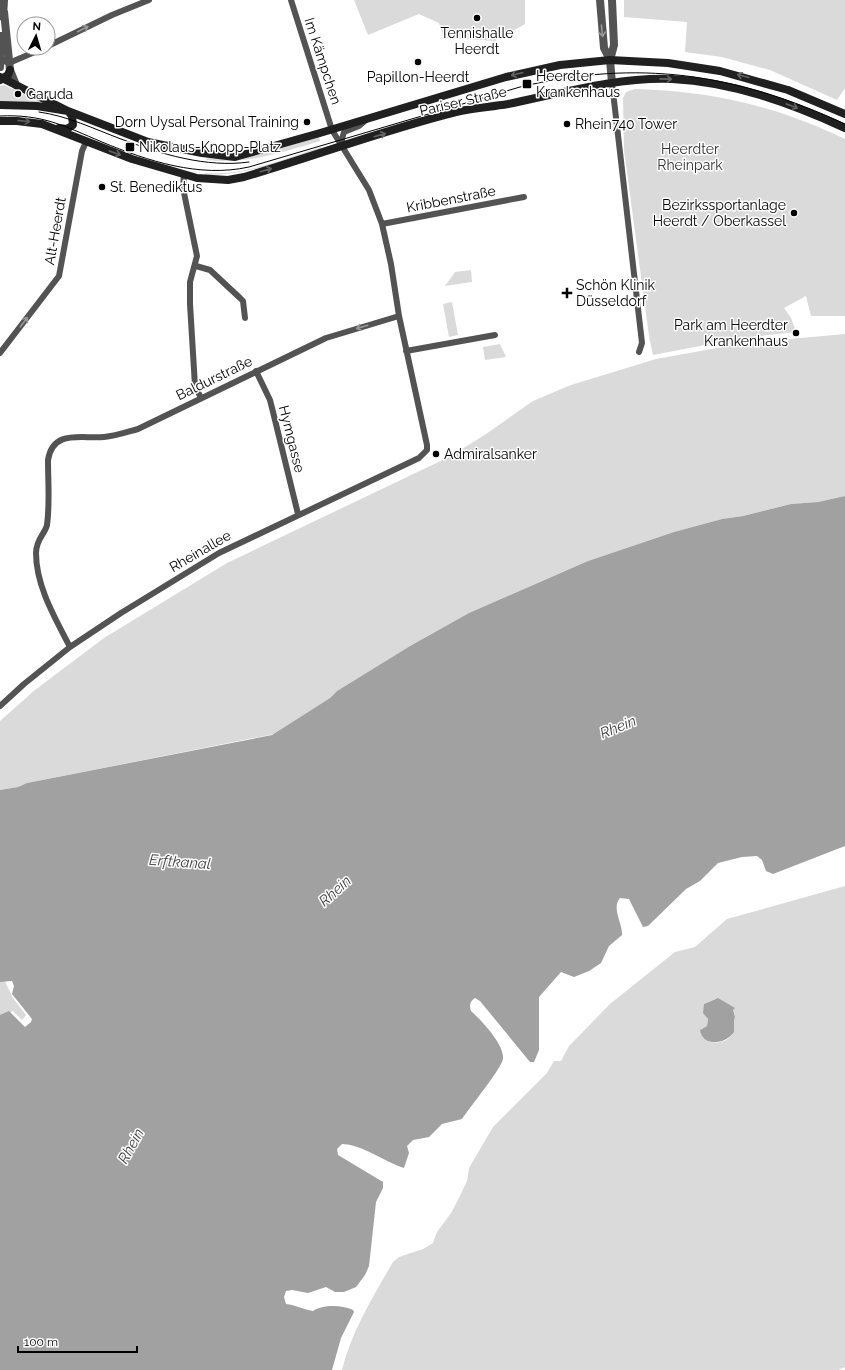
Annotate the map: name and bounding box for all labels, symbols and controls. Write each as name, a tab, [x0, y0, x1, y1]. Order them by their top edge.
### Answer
marker: Tennishalle Heerdt	[472, 13, 482, 23]
north arrow	[16, 16, 56, 56]
street label: Im Kämpchen	[301, 16, 345, 106]
text: N	[32, 20, 42, 33]
one-way arrow	[598, 24, 605, 37]
one-way arrow	[77, 25, 89, 32]
place label: Tennishalle Heerdt	[441, 25, 513, 57]
marker: Papillon-Heerdt	[413, 57, 423, 67]
place label: Heerdter Krankenhaus	[536, 68, 620, 100]
place label: Papillon-Heerdt	[367, 69, 470, 85]
one-way arrow	[510, 71, 523, 79]
one-way arrow	[737, 72, 750, 80]
one-way arrow	[659, 75, 672, 83]
marker: Heerdter Krankenhaus	[521, 78, 533, 90]
street label: Pariser Straße	[418, 83, 508, 119]
place label: Garuda	[26, 86, 73, 102]
marker: Garuda	[13, 89, 23, 99]
one-way arrow	[786, 103, 799, 110]
place label: Dorn Uysal Personal Training	[115, 114, 299, 130]
place label: Rhein740 Tower	[575, 116, 677, 132]
marker: Dorn Uysal Personal Training	[302, 117, 312, 127]
one-way arrow	[17, 118, 30, 125]
marker: Rhein740 Tower	[562, 119, 572, 129]
one-way arrow	[373, 131, 386, 138]
place label: Nikolaus-Knopp-Platz	[139, 139, 281, 155]
marker: Nikolaus-Knopp-Platz	[124, 141, 136, 153]
park label: Heerdter Rheinpark	[657, 141, 723, 173]
one-way arrow	[108, 150, 121, 157]
one-way arrow	[259, 166, 272, 173]
place label: St. Benediktus	[110, 179, 202, 195]
marker: St. Benediktus	[97, 182, 107, 192]
street label: Kribbenstraße	[405, 183, 497, 215]
street label: Alt-Heerdt	[41, 196, 69, 266]
place label: Bezirkssportanlage Heerdt / Oberkassel	[653, 197, 786, 229]
marker: Bezirkssportanlage Heerdt / Oberkassel	[789, 208, 799, 218]
place label: Schön Klinik Düsseldorf	[576, 277, 655, 309]
marker: Schön Klinik Düsseldorf	[561, 287, 573, 299]
one-way arrow	[19, 317, 28, 328]
place label: Park am Heerdter Krankenhaus	[674, 317, 788, 349]
one-way arrow	[355, 324, 368, 331]
marker: Park am Heerdter Krankenhaus	[791, 328, 801, 338]
street label: Baldurstraße	[173, 353, 255, 403]
street label: Hymgasse	[276, 404, 308, 474]
place label: Admiralsanker	[444, 446, 537, 462]
marker: Admiralsanker	[431, 449, 441, 459]
street label: Rheinallee	[166, 527, 234, 575]
water label: Rhein	[597, 712, 639, 742]
water label: Erftkanal	[149, 851, 211, 873]
water label: Rhein	[315, 872, 355, 910]
water label: Rhein	[114, 1125, 148, 1167]
scale bar	[18, 1328, 137, 1354]
text: 100 m	[24, 1335, 58, 1349]

